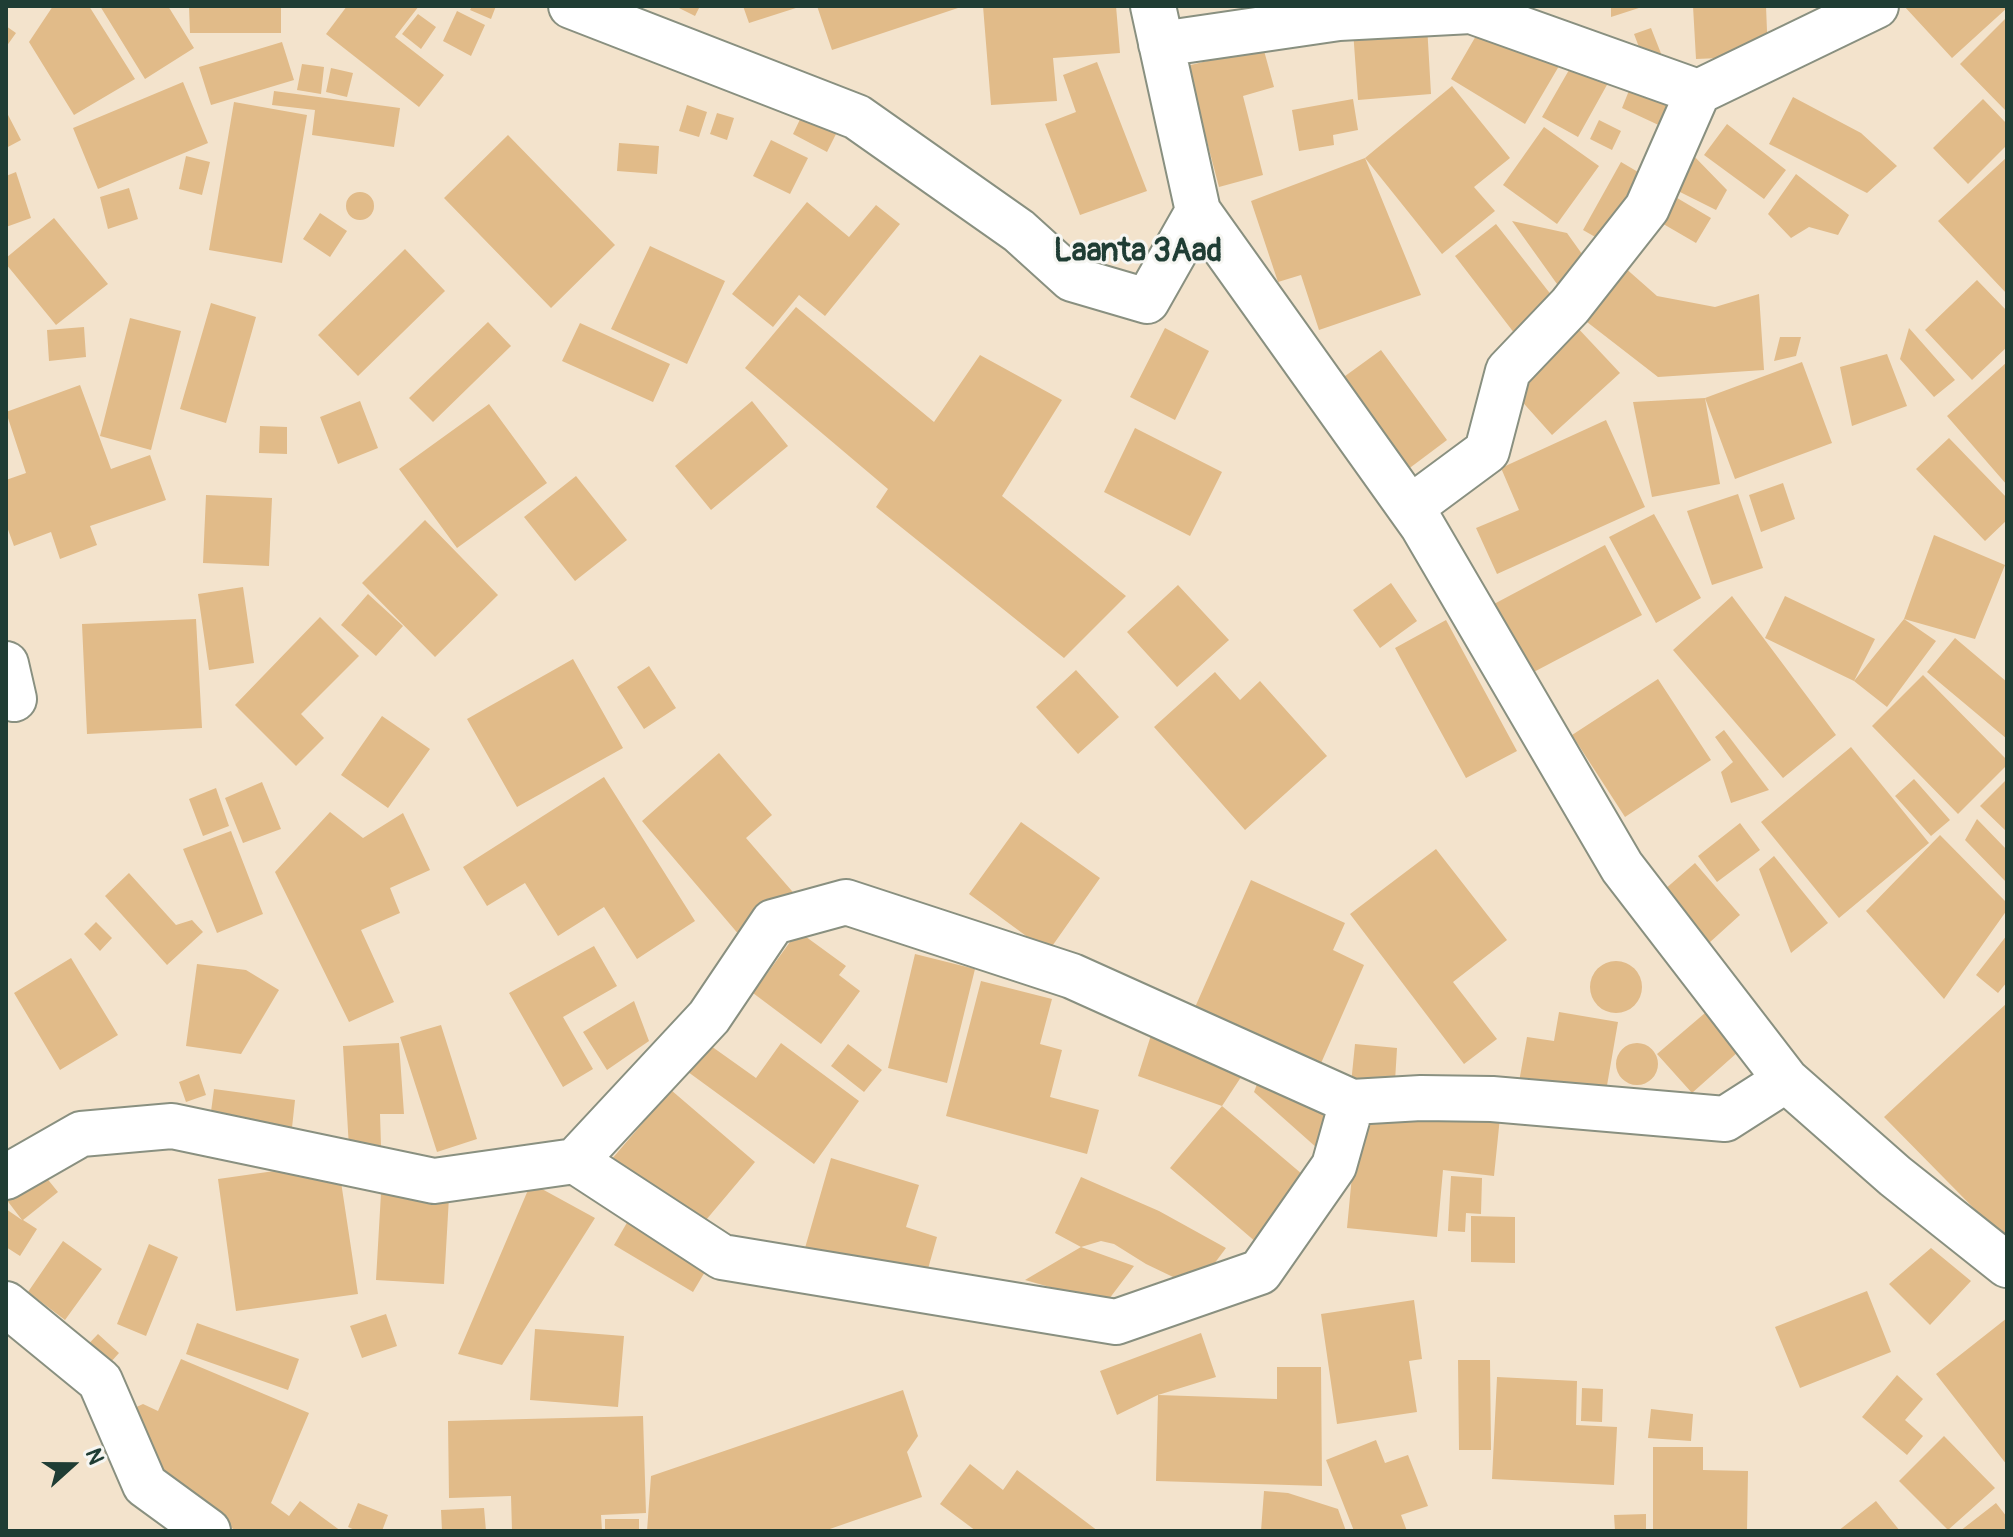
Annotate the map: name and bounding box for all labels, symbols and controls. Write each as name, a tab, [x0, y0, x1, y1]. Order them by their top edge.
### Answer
district label: Laanta 3Aad	[1054, 234, 1222, 272]
north arrow	[32, 1425, 112, 1505]
text: N	[79, 1444, 110, 1468]

